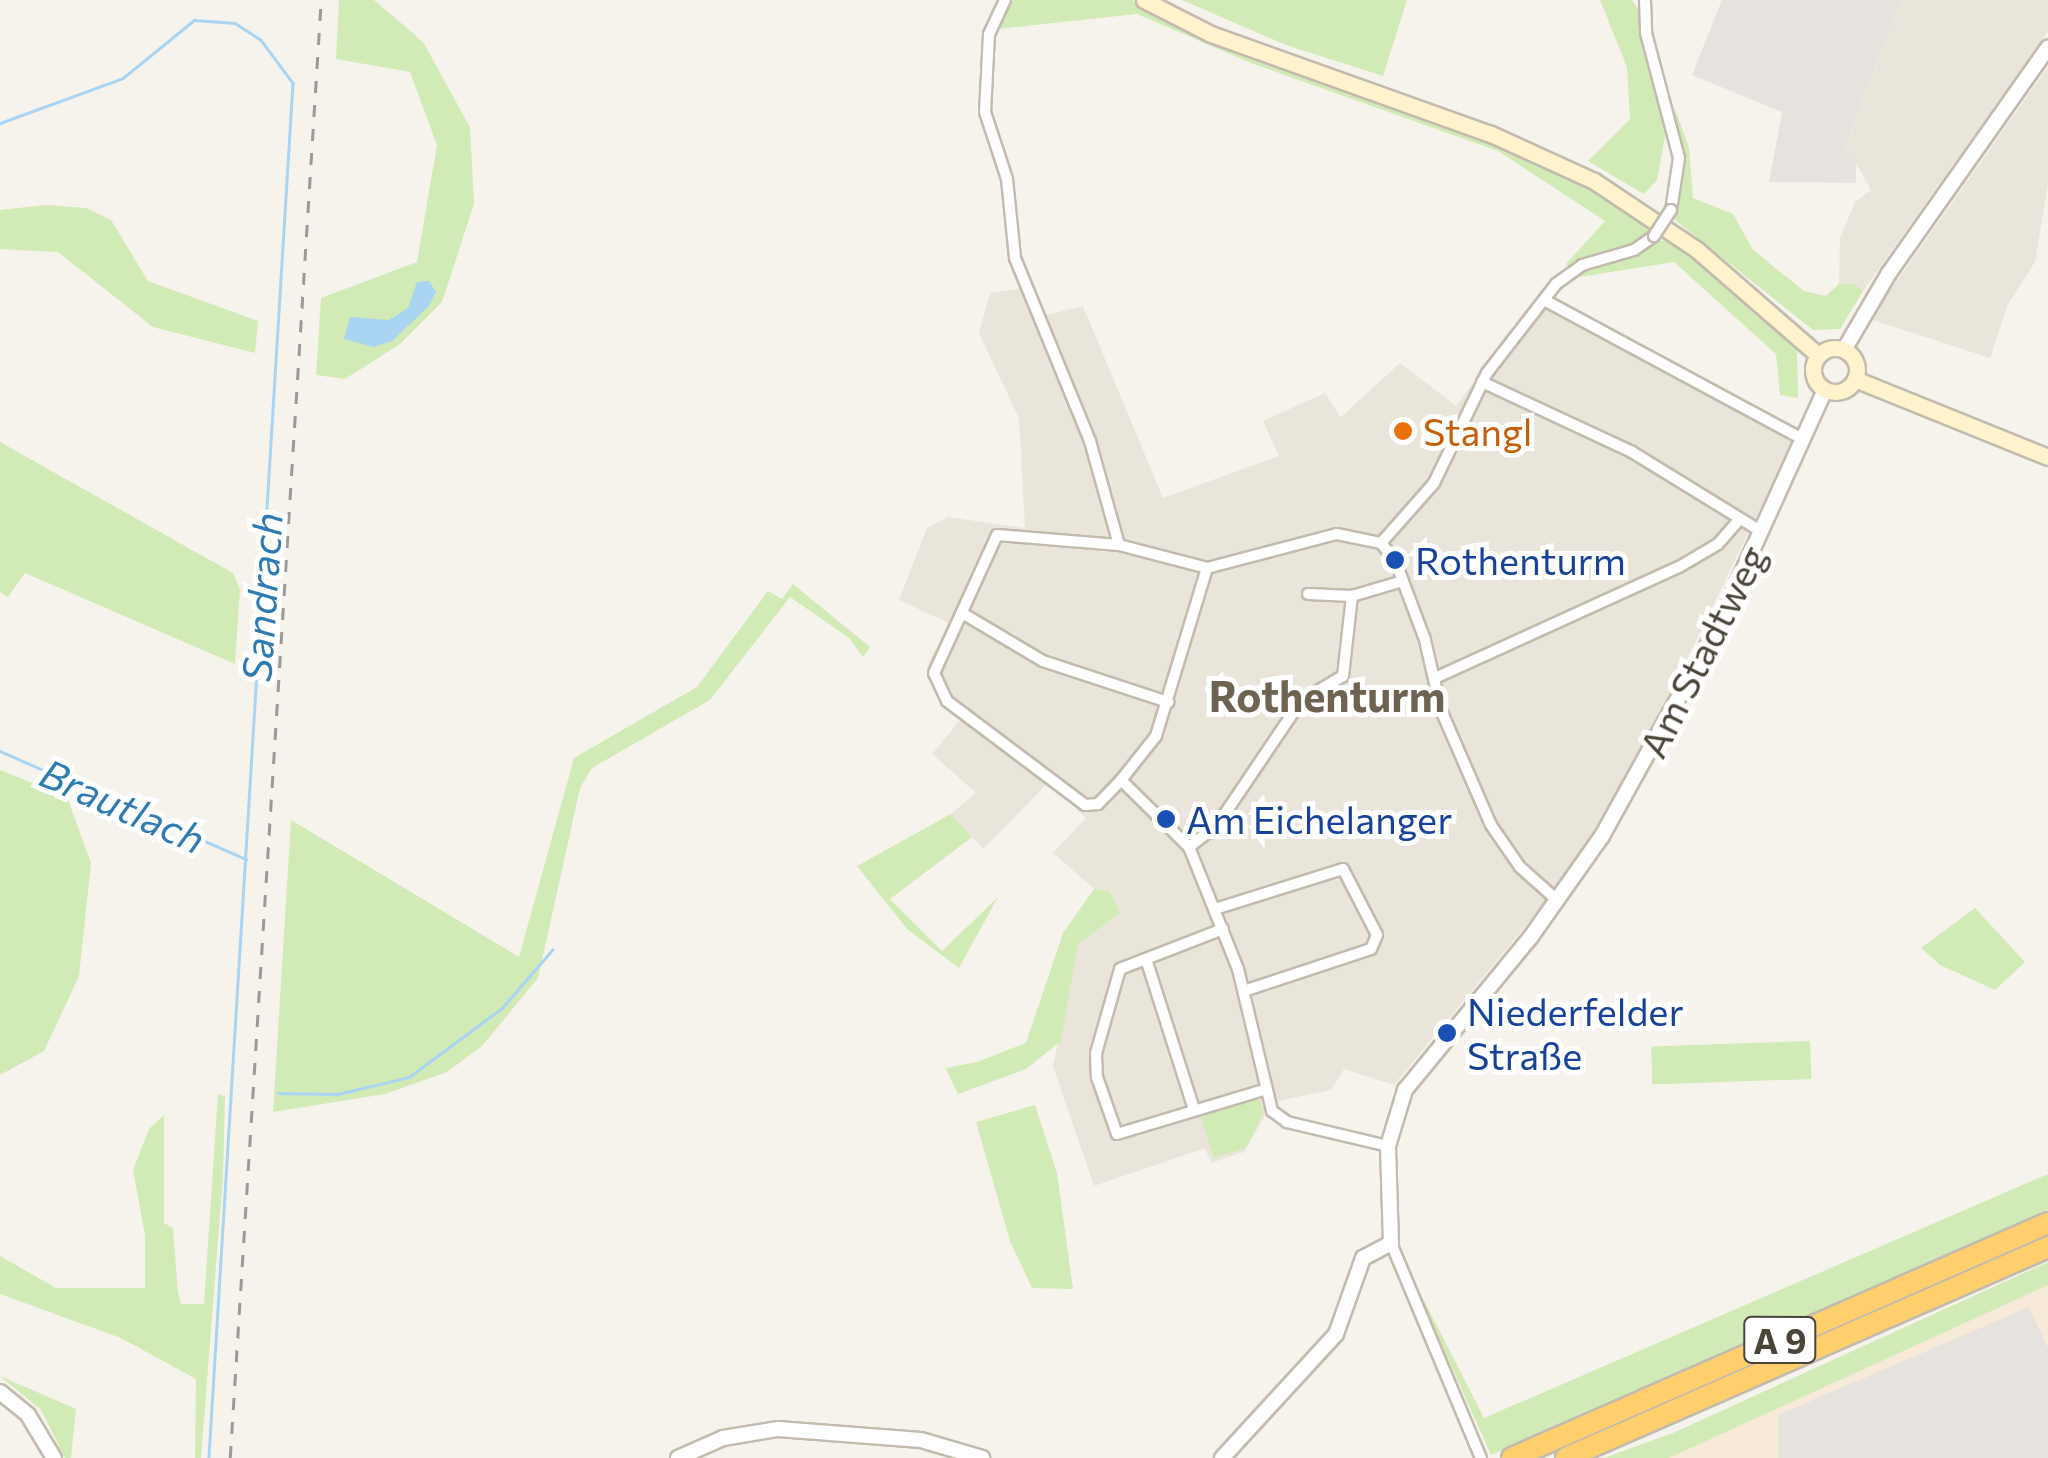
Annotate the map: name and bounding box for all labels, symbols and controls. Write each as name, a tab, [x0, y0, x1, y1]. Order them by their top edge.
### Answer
place label: Stangl	[1423, 408, 1532, 454]
marker: Stangl	[1392, 420, 1414, 442]
water label: Sandrach	[231, 511, 291, 683]
place label: Rothenturm	[1415, 537, 1626, 583]
street label: Am Stadtweg	[1629, 537, 1775, 765]
marker: Rothenturm	[1384, 549, 1406, 571]
district label: Rothenturm	[1209, 670, 1445, 720]
water label: Brautlach	[33, 748, 213, 862]
place label: Am Eichelanger	[1186, 796, 1452, 842]
marker: Am Eichelanger	[1155, 808, 1177, 830]
place label: Niederfelder Straße	[1467, 988, 1684, 1078]
marker: Niederfelder Straße	[1436, 1022, 1458, 1044]
road number: A 9	[1742, 1310, 1818, 1370]

